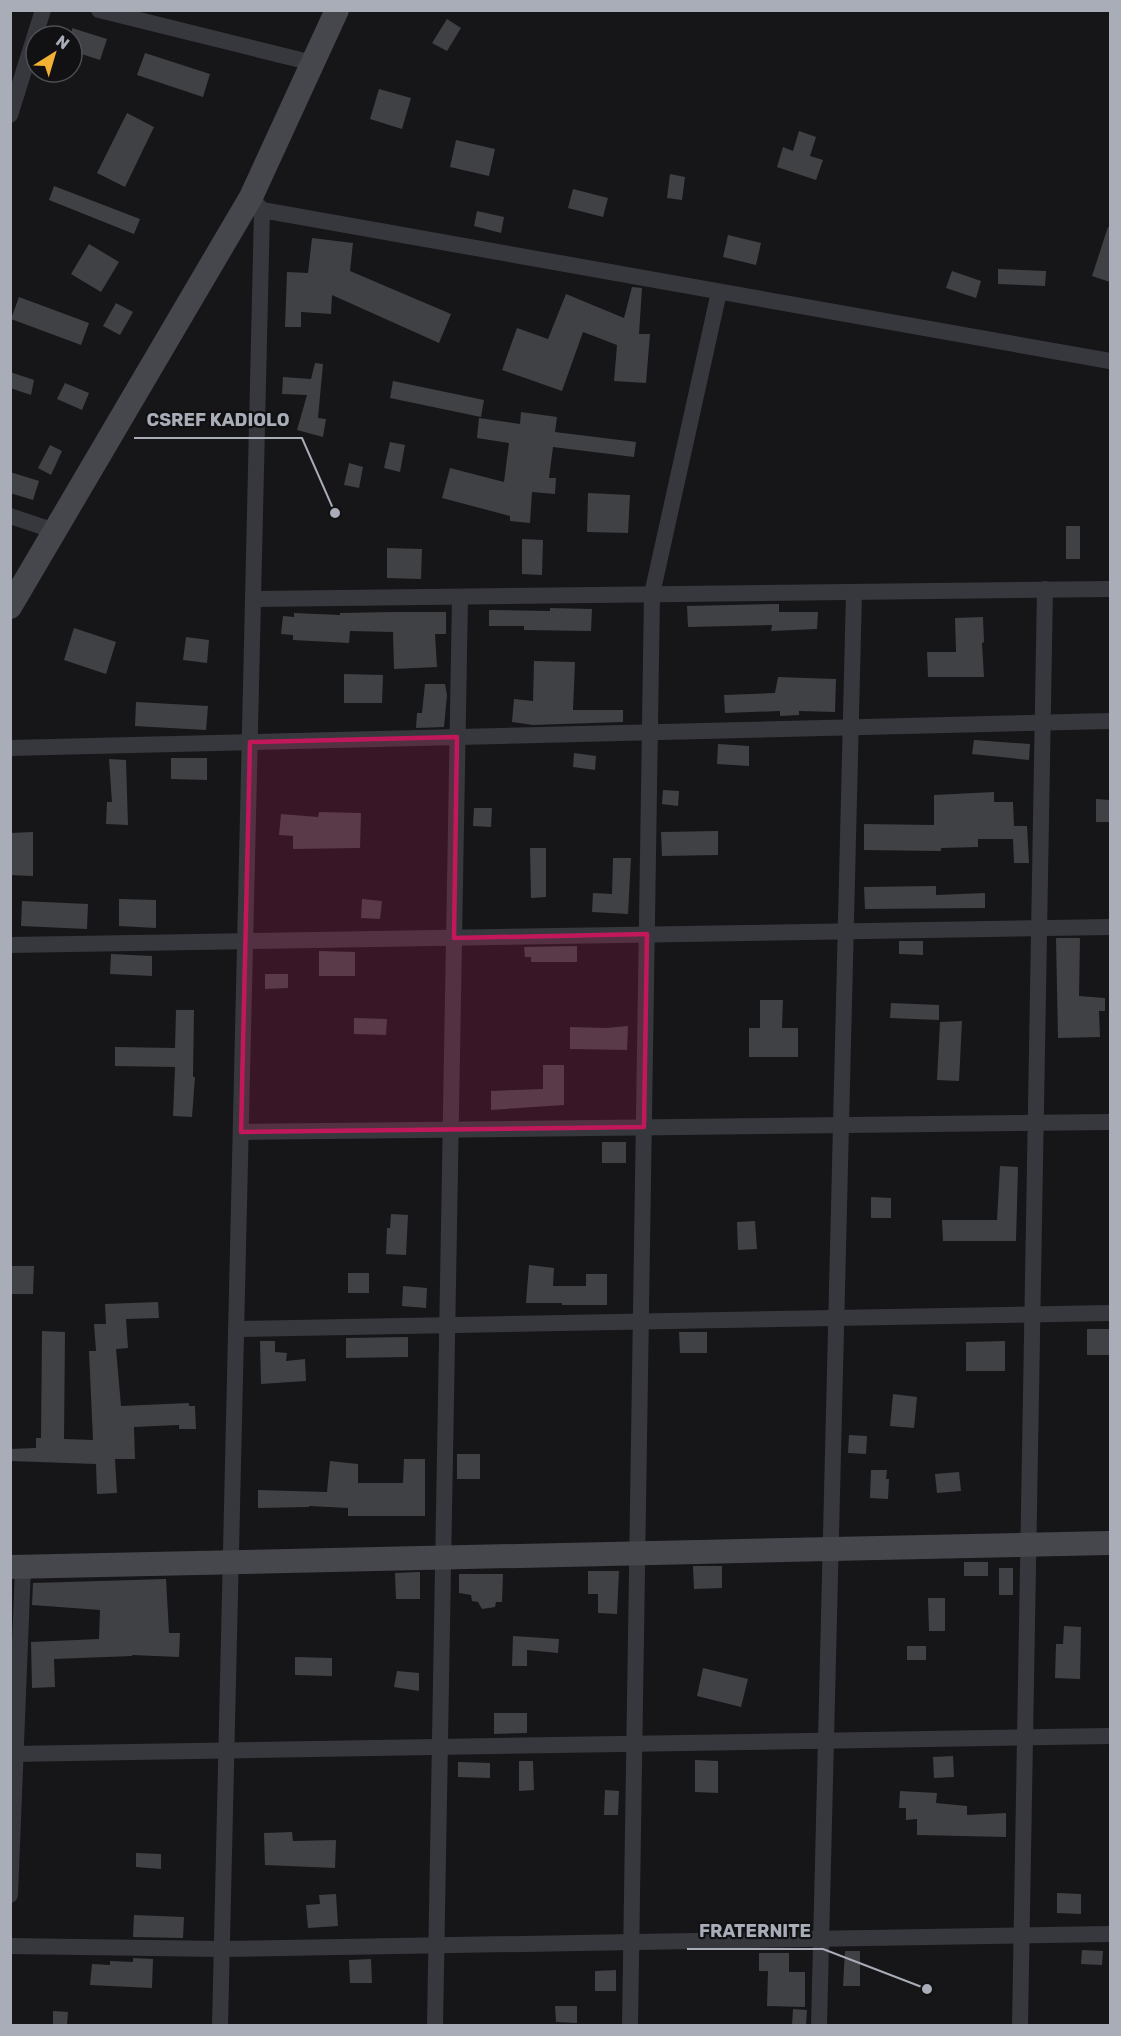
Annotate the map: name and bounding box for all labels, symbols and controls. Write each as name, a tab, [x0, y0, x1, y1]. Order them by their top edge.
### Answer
north arrow	[24, 24, 84, 84]
text: N	[52, 31, 73, 53]
callout: CSREF KADIOLO	[134, 402, 302, 438]
text: CSREF KADIOLO	[147, 409, 289, 431]
callout: FRATERNITE	[687, 1913, 823, 1949]
text: FRATERNITE	[699, 1920, 811, 1942]

